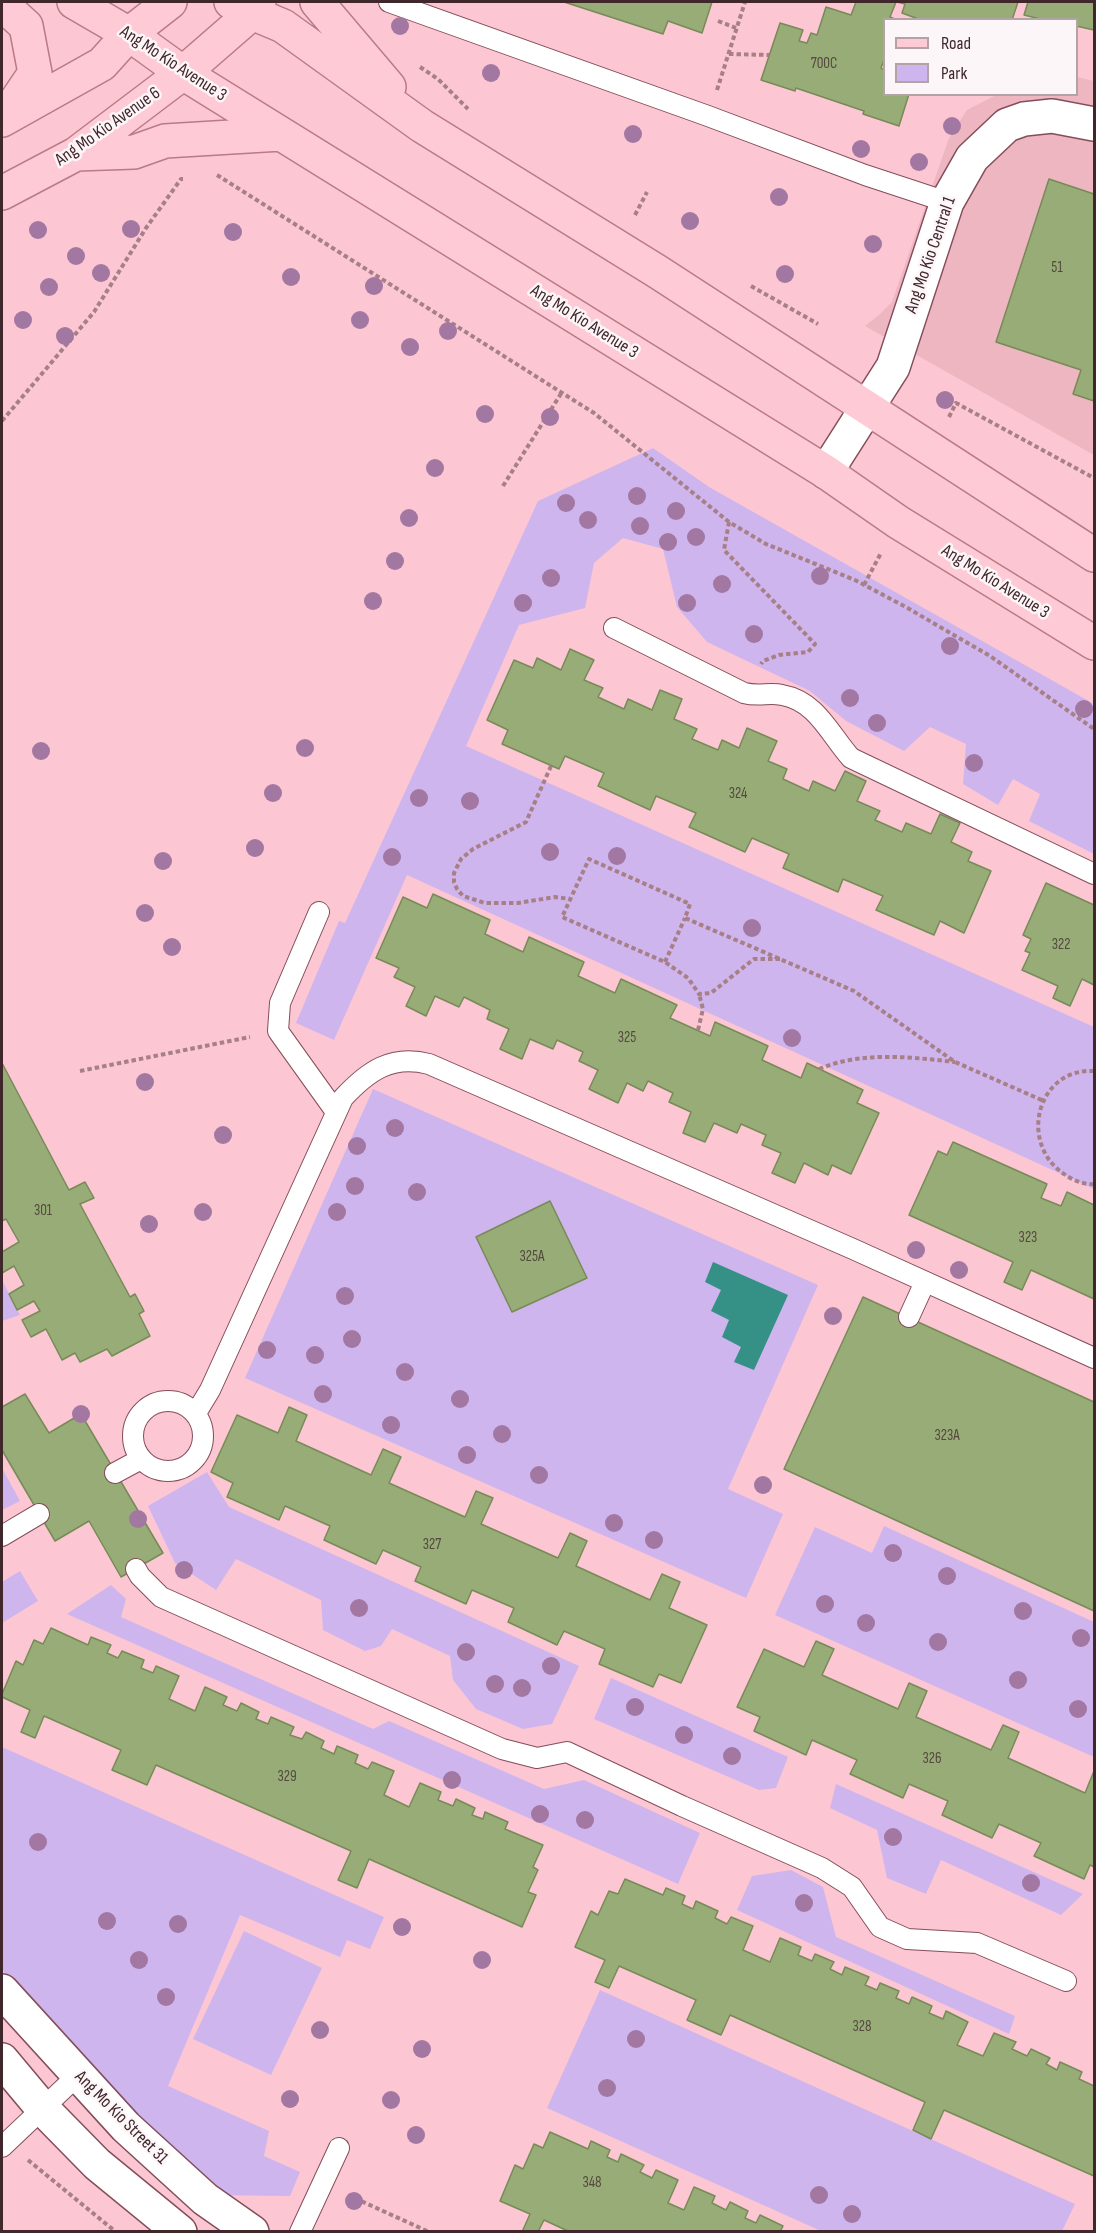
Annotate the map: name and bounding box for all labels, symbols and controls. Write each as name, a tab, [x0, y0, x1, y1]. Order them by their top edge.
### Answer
legend	[883, 18, 1078, 96]
street label: Ang Mo Kio Avenue 3	[115, 21, 231, 107]
text: Road	[941, 33, 971, 54]
house number: 700C	[811, 55, 837, 73]
text: Park	[941, 63, 967, 84]
street label: Ang Mo Kio Avenue 6	[51, 83, 165, 171]
street label: Ang Mo Kio Central 1	[901, 194, 961, 316]
house number: 51	[1051, 259, 1063, 277]
street label: Ang Mo Kio Avenue 3	[526, 280, 642, 364]
street label: Ang Mo Kio Avenue 3	[937, 540, 1053, 624]
house number: 324	[729, 785, 747, 803]
house number: 322	[1052, 936, 1070, 954]
house number: 325	[618, 1029, 636, 1047]
house number: 301	[34, 1202, 52, 1220]
house number: 323	[1019, 1229, 1037, 1247]
house number: 325A	[520, 1248, 544, 1266]
house number: 323A	[934, 1427, 960, 1445]
house number: 327	[423, 1536, 441, 1554]
house number: 326	[922, 1750, 942, 1768]
house number: 329	[277, 1768, 297, 1786]
house number: 328	[852, 2018, 872, 2036]
street label: Ang Mo Kio Street 31	[70, 2067, 172, 2169]
house number: 348	[582, 2174, 602, 2192]

